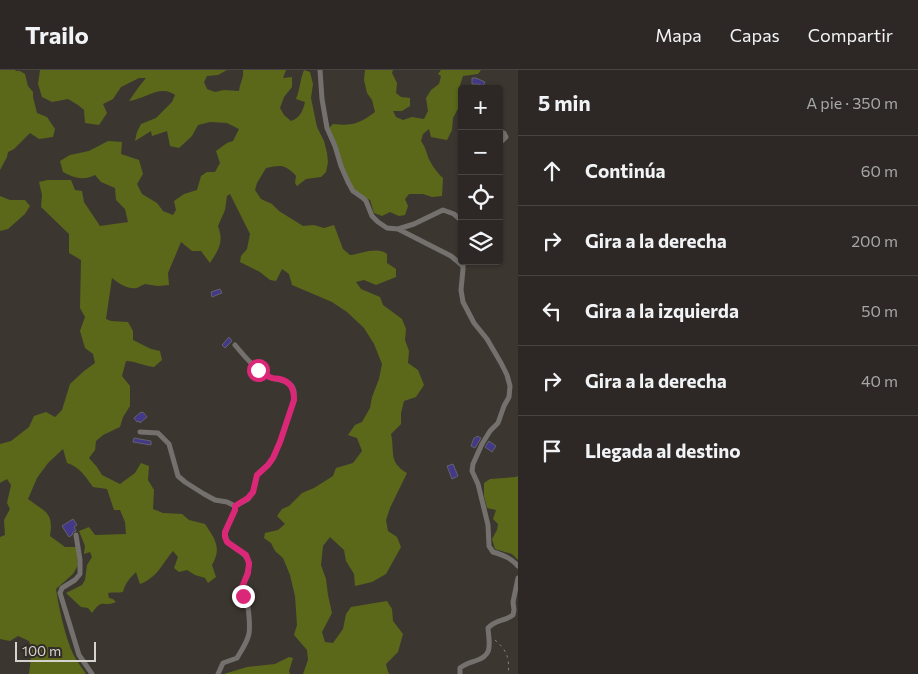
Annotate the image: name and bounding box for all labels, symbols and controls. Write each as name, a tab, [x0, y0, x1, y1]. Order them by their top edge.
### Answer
text: Trailo	[25, 20, 89, 49]
text: Mapa	[655, 24, 702, 46]
text: Capas	[730, 24, 780, 46]
text: Compartir	[808, 24, 893, 46]
map controls	[458, 85, 503, 265]
button: +	[458, 85, 503, 130]
text: 5 min	[538, 90, 591, 115]
text: A pie · 350 m	[806, 93, 898, 112]
button: −	[458, 130, 503, 175]
icon: ahead	[538, 157, 566, 185]
text: Continúa	[585, 159, 666, 182]
text: 60 m	[861, 161, 898, 180]
button: locate	[458, 175, 503, 220]
button: layers	[458, 220, 503, 265]
icon: right	[538, 227, 566, 255]
text: Gira a la derecha	[585, 229, 727, 252]
text: 200 m	[851, 231, 898, 250]
icon: left	[538, 297, 566, 325]
text: Gira a la izquierda	[585, 299, 739, 322]
text: 50 m	[861, 301, 898, 320]
route start	[247, 359, 270, 382]
icon: right	[538, 367, 566, 395]
text: Gira a la derecha	[585, 369, 727, 392]
text: 40 m	[861, 371, 898, 390]
icon: arrive	[538, 437, 566, 465]
text: Llegada al destino	[585, 439, 741, 462]
route end	[232, 585, 255, 608]
scale bar	[15, 639, 96, 662]
text: 100 m	[22, 642, 61, 659]

